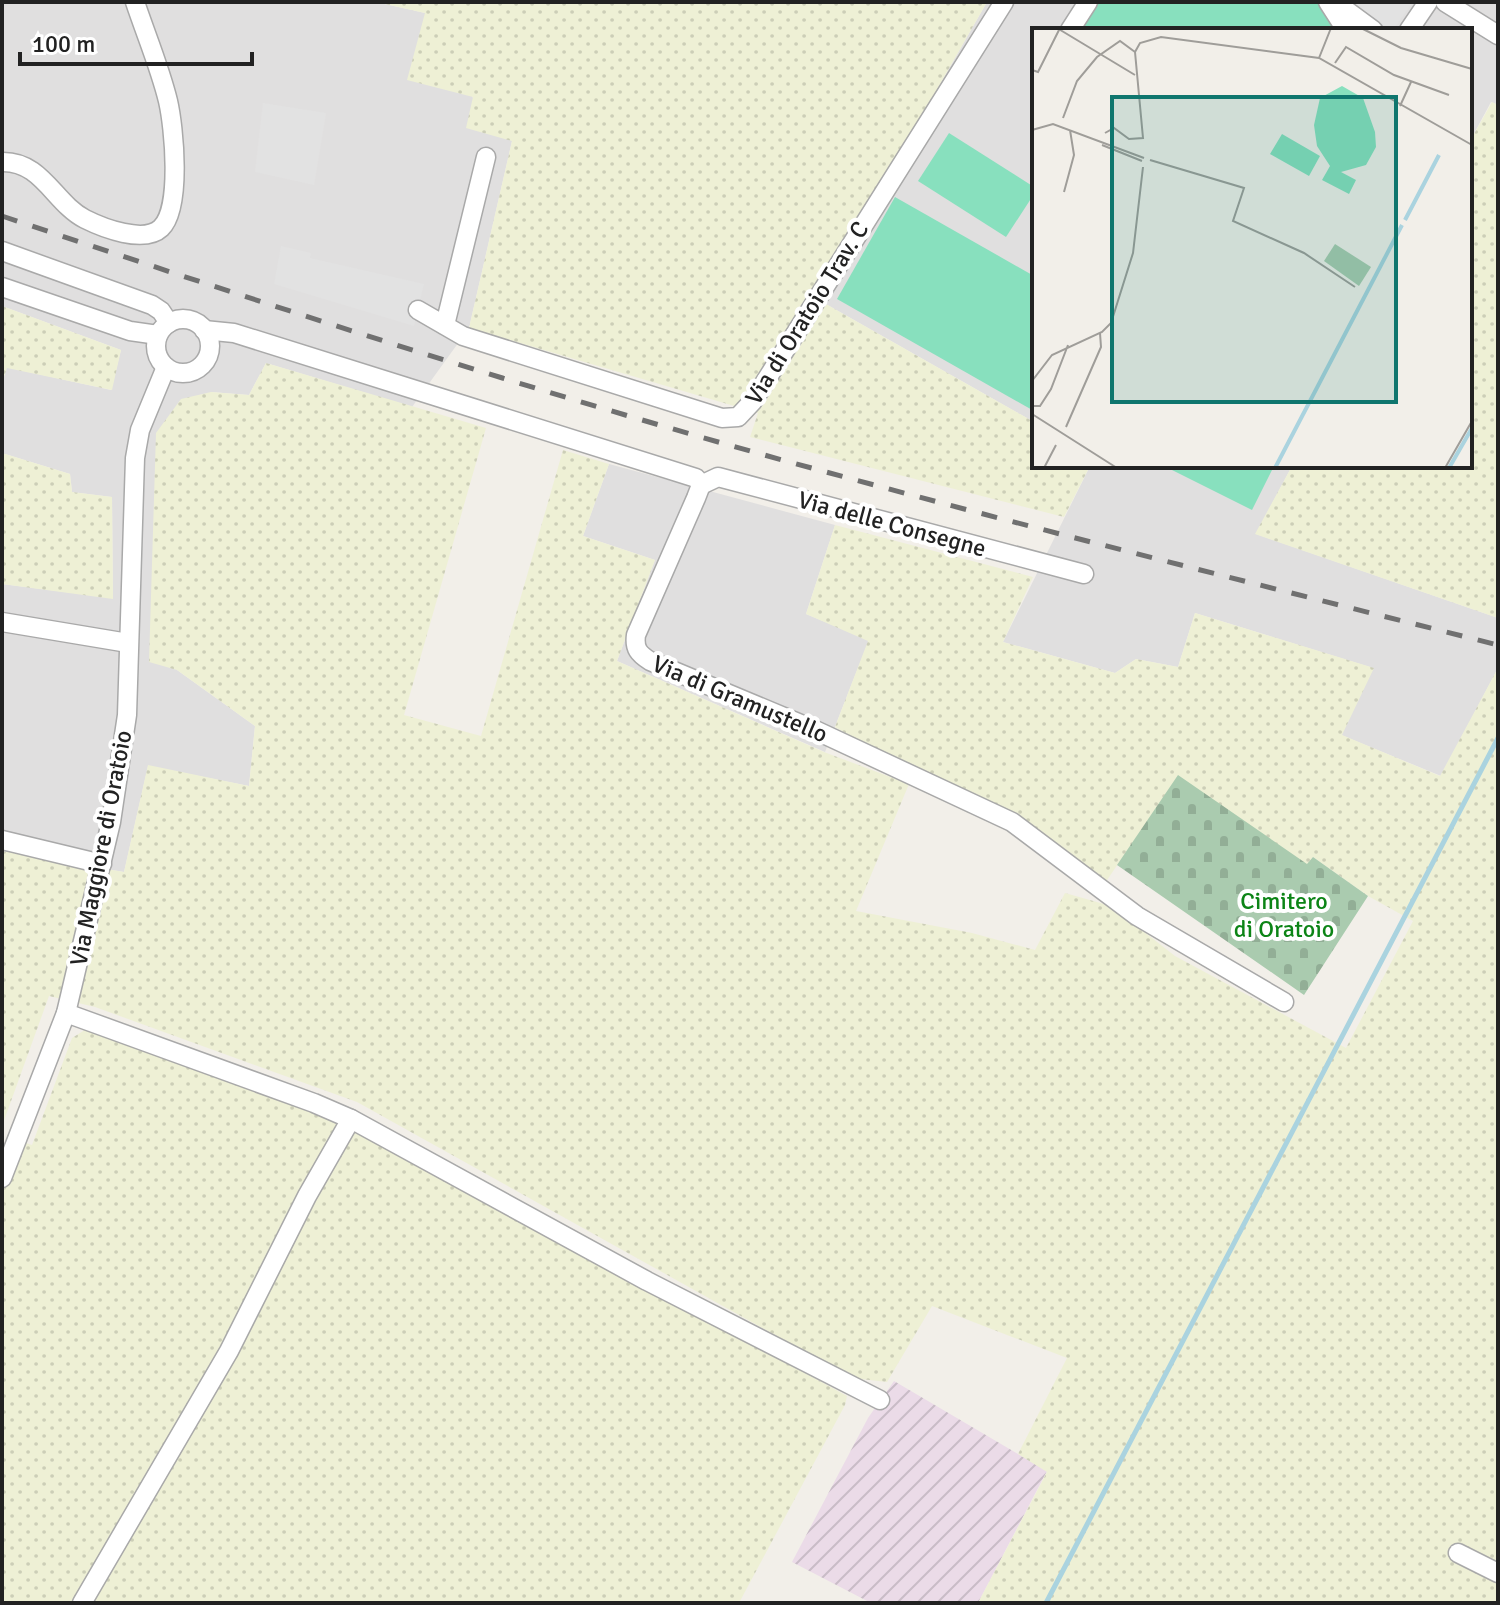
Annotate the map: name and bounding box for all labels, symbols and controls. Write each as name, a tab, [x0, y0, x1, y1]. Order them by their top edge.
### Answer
scale bar	[20, 16, 252, 66]
inset map	[1032, 28, 1472, 468]
text: 100 m	[32, 29, 95, 59]
street label: Via di Oratoio Trav. C	[739, 216, 875, 410]
street label: Via delle Consegne	[795, 484, 989, 564]
street label: Via di Gramustello	[648, 649, 832, 749]
street label: Via Maggiore di Oratoio	[63, 728, 139, 968]
park label: Cimitero di Oratoio	[1234, 886, 1334, 944]

